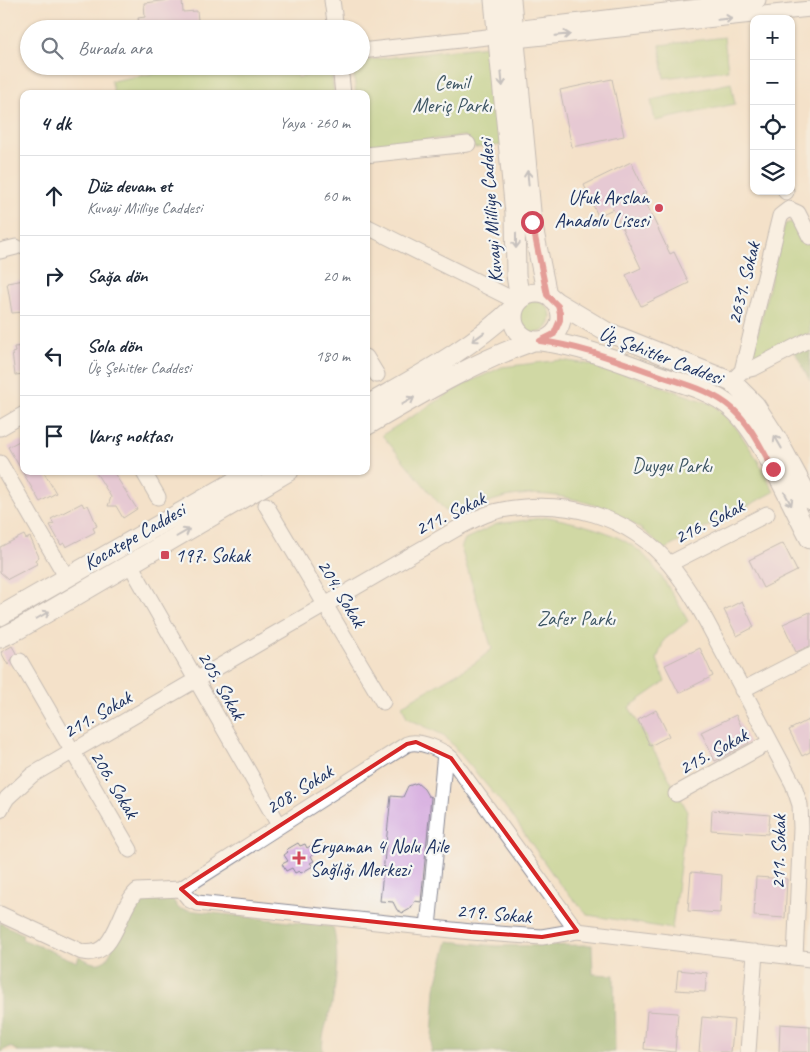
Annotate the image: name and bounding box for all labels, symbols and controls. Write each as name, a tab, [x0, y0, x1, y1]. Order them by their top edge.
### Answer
one-way arrow	[717, 14, 733, 24]
map controls	[750, 15, 795, 195]
button: +	[750, 15, 795, 60]
search box	[20, 20, 370, 75]
one-way arrow	[555, 30, 571, 40]
icon: search	[38, 34, 66, 62]
text: Burada ara	[78, 36, 152, 60]
button: −	[750, 60, 795, 105]
park label: Cemil Meriç Parkı	[412, 70, 493, 118]
one-way arrow	[497, 71, 507, 87]
button: locate	[750, 105, 795, 150]
text: 4 dk	[40, 110, 71, 136]
text: Yaya · 260 m	[279, 113, 350, 133]
street label: Kuvayi Milliye Caddesi	[473, 136, 508, 284]
button: layers	[750, 150, 795, 195]
one-way arrow	[523, 171, 532, 187]
text: Düz devam et	[87, 174, 172, 198]
icon: ahead	[40, 182, 68, 210]
place label: Ufuk Arslan Anadolu Lisesi	[555, 185, 651, 233]
text: 60 m	[323, 186, 350, 206]
text: Kuvayi Milliye Caddesi	[87, 198, 202, 218]
marker: Ufuk Arslan Anadolu Lisesi	[653, 202, 665, 214]
route start	[521, 211, 544, 234]
one-way arrow	[511, 232, 521, 249]
street label: 2631. Sokak	[721, 238, 766, 327]
icon: right	[40, 262, 68, 290]
text: Sağa dön	[87, 264, 148, 288]
text: 20 m	[323, 266, 350, 286]
street label: Üç Şehitler Caddesi	[596, 320, 728, 391]
one-way arrow	[472, 332, 486, 342]
text: Sola dön	[87, 334, 142, 358]
icon: left	[40, 342, 68, 370]
text: 180 m	[316, 346, 350, 366]
text: Üç Şehitler Caddesi	[87, 358, 191, 378]
one-way arrow	[401, 396, 415, 406]
icon: arrive	[40, 422, 68, 450]
text: Varış noktası	[87, 424, 172, 448]
one-way arrow	[773, 435, 783, 449]
park label: Duygu Parkı	[632, 453, 713, 478]
route end	[762, 458, 785, 481]
street label: 211. Sokak	[411, 485, 491, 541]
one-way arrow	[784, 491, 794, 505]
street label: 216. Sokak	[670, 493, 750, 550]
street label: Kocatepe Caddesi	[79, 496, 192, 576]
one-way arrow	[176, 528, 191, 538]
place label: 197. Sokak	[175, 543, 252, 568]
marker: 197. Sokak	[159, 549, 171, 561]
street label: 204. Sokak	[312, 555, 372, 633]
park label: Zafer Parkı	[537, 606, 616, 631]
one-way arrow	[36, 610, 50, 620]
street label: 205. Sokak	[192, 647, 252, 725]
street label: 211. Sokak	[59, 684, 137, 744]
street label: 215. Sokak	[674, 722, 754, 781]
street label: 206. Sokak	[85, 746, 145, 824]
street label: 208. Sokak	[261, 758, 339, 820]
street label: 211. Sokak	[765, 813, 792, 890]
place label: Eryaman 4 Nolu Aile Sağlığı Merkezi	[310, 834, 450, 882]
marker: Eryaman 4 Nolu Aile Sağlığı Merkezi	[292, 851, 306, 865]
street label: 219. Sokak	[456, 898, 534, 929]

